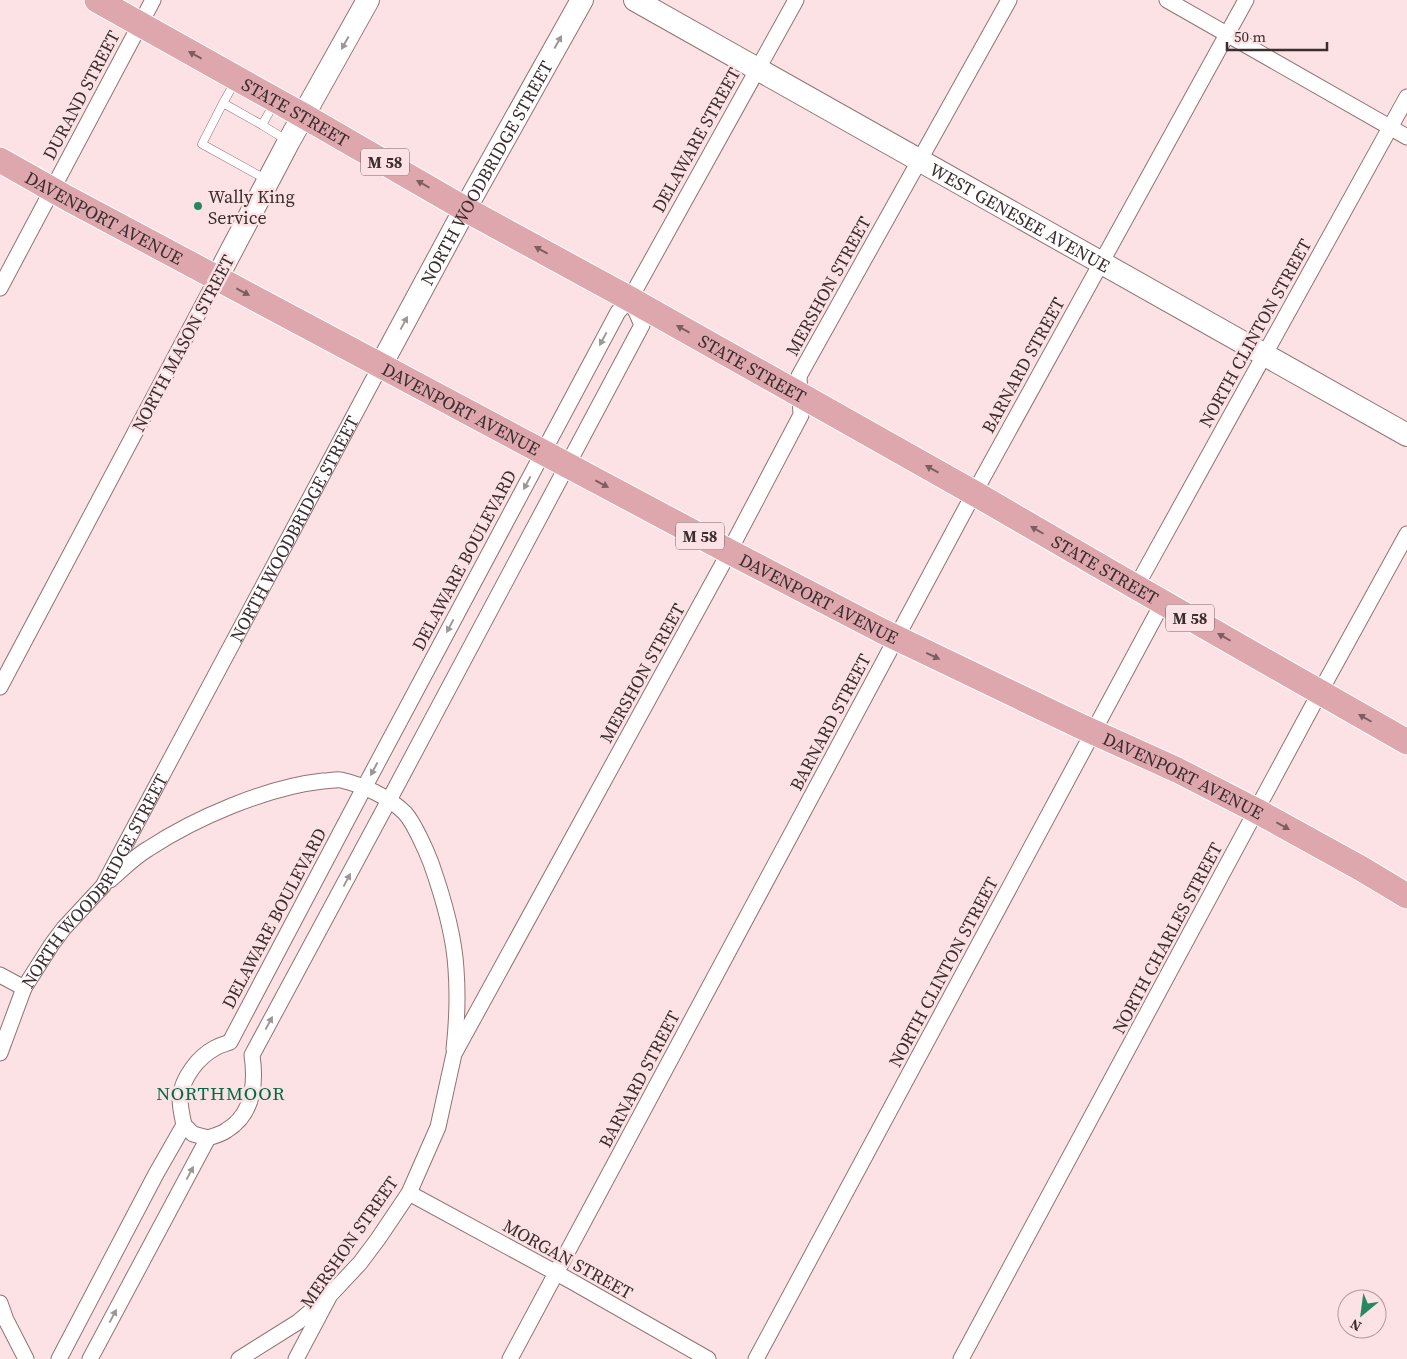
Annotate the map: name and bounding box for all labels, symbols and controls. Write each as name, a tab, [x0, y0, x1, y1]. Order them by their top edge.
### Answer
scale bar	[1227, 20, 1327, 52]
street label: DURAND STREET	[36, 26, 126, 164]
text: 50 m	[1234, 26, 1266, 47]
one-way arrow	[340, 36, 349, 49]
one-way arrow	[554, 36, 563, 49]
one-way arrow	[188, 50, 201, 59]
street label: NORTH WOODBRIDGE STREET	[414, 56, 558, 289]
street label: DELAWARE STREET	[646, 63, 746, 217]
street label: STATE STREET	[238, 71, 354, 152]
road number: M 58	[361, 148, 409, 176]
street label: WEST GENESEE AVENUE	[925, 156, 1115, 278]
street label: DAVENPORT AVENUE	[21, 164, 188, 270]
one-way arrow	[417, 180, 430, 189]
place label: Wally King Service	[208, 184, 295, 230]
marker: Wally King Service	[192, 200, 204, 212]
street label: MERSHON STREET	[779, 212, 877, 360]
street label: NORTH CLINTON STREET	[1193, 234, 1317, 432]
one-way arrow	[535, 246, 548, 255]
street label: NORTH MASON STREET	[126, 250, 240, 436]
one-way arrow	[236, 288, 250, 296]
street label: BARNARD STREET	[975, 293, 1071, 437]
one-way arrow	[400, 315, 408, 330]
one-way arrow	[676, 325, 691, 333]
street label: STATE STREET	[694, 328, 811, 409]
one-way arrow	[599, 332, 607, 347]
street label: DAVENPORT AVENUE	[378, 356, 545, 461]
street label: NORTH WOODBRIDGE STREET	[223, 411, 364, 646]
street label: DELAWARE BOULEVARD	[406, 465, 522, 655]
one-way arrow	[924, 465, 939, 473]
one-way arrow	[522, 476, 531, 489]
one-way arrow	[595, 480, 610, 488]
road number: M 58	[676, 522, 724, 550]
one-way arrow	[1031, 525, 1044, 534]
street label: STATE STREET	[1047, 528, 1164, 610]
street label: DAVENPORT AVENUE	[735, 547, 903, 650]
street label: MERSHON STREET	[593, 599, 691, 747]
road number: M 58	[1166, 604, 1214, 632]
one-way arrow	[446, 619, 454, 633]
one-way arrow	[1216, 633, 1231, 641]
street label: BARNARD STREET	[783, 649, 877, 795]
one-way arrow	[925, 652, 940, 660]
one-way arrow	[1358, 713, 1371, 722]
street label: DAVENPORT AVENUE	[1099, 726, 1268, 825]
one-way arrow	[369, 763, 378, 776]
street label: NORTH WOODBRIDGE STREET	[15, 769, 173, 993]
one-way arrow	[1276, 822, 1291, 830]
street label: DELAWARE BOULEVARD	[216, 823, 332, 1013]
street label: NORTH CHARLES STREET	[1106, 838, 1228, 1038]
street label: NORTH CLINTON STREET	[882, 872, 1004, 1071]
one-way arrow	[342, 873, 351, 887]
street label: BARNARD STREET	[592, 1006, 686, 1152]
one-way arrow	[265, 1016, 274, 1030]
district label: NORTHMOOR	[156, 1080, 286, 1106]
one-way arrow	[186, 1165, 194, 1180]
street label: MERSHON STREET	[294, 1171, 404, 1313]
street label: MORGAN STREET	[499, 1213, 638, 1305]
north arrow	[1337, 1289, 1387, 1339]
one-way arrow	[109, 1309, 118, 1323]
text: N	[1346, 1314, 1365, 1337]

